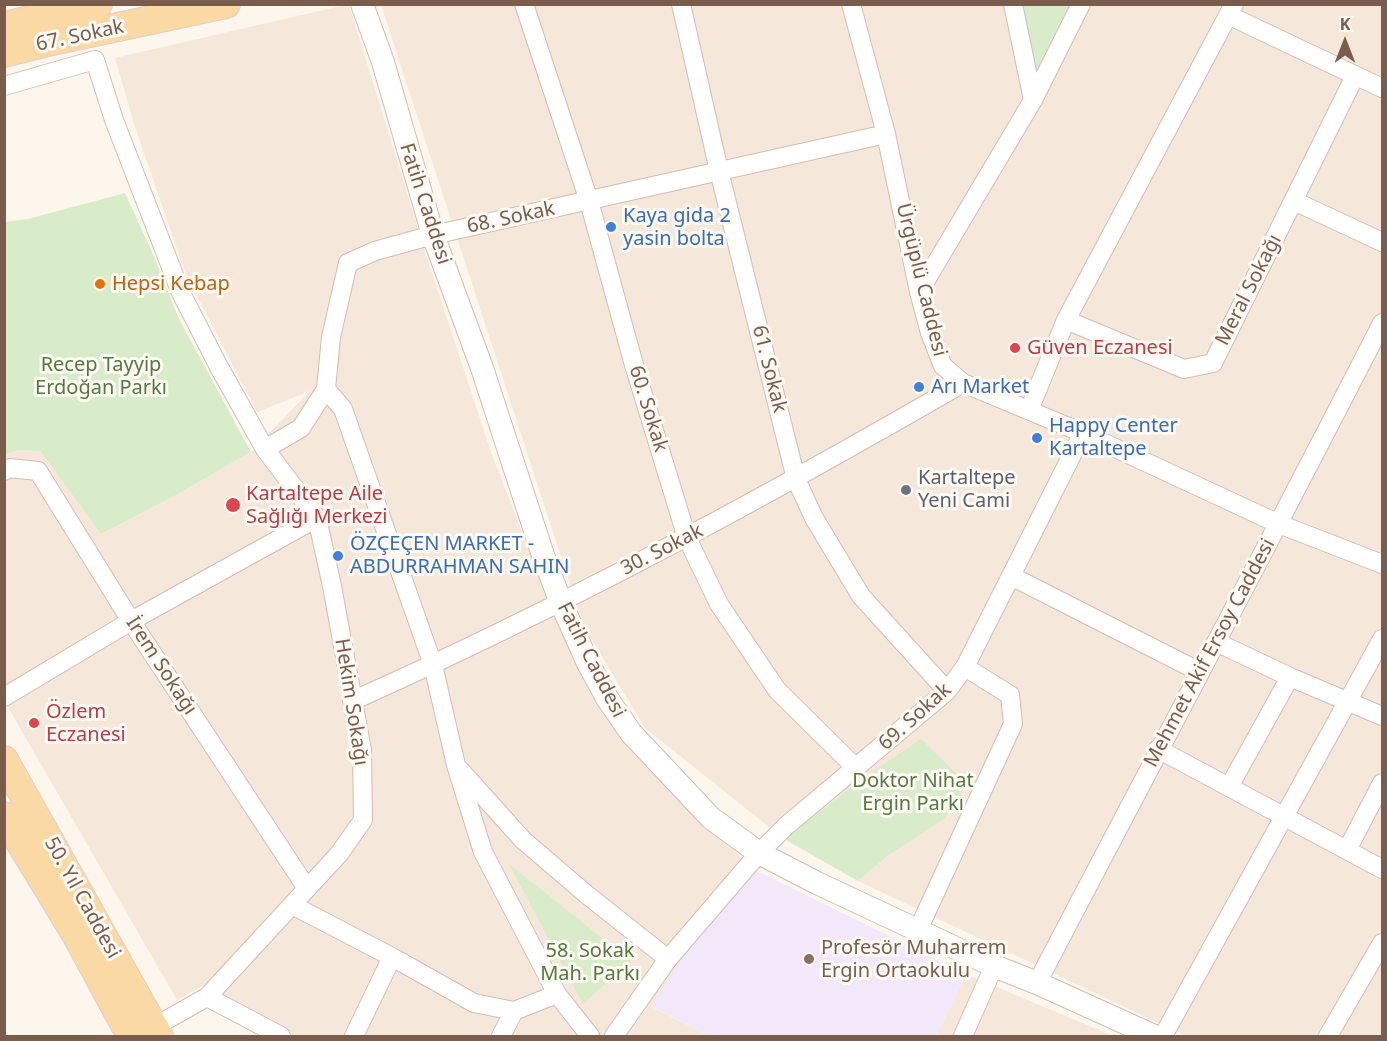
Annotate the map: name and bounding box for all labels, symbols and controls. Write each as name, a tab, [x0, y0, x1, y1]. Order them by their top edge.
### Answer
north arrow	[1315, 12, 1375, 72]
text: K	[1340, 13, 1350, 35]
street label: 67. Sokak	[34, 15, 126, 57]
street label: Fatih Caddesi	[394, 140, 456, 268]
street label: 68. Sokak	[465, 197, 557, 239]
street label: Ürgüplü Caddesi	[890, 201, 952, 359]
place label: Kaya gida 2 yasin bolta	[623, 204, 731, 251]
marker: Kaya gida 2 yasin bolta	[604, 220, 618, 234]
street label: Meral Sokağı	[1211, 231, 1287, 349]
place label: Hepsi Kebap	[112, 272, 230, 296]
marker: Hepsi Kebap	[93, 277, 107, 291]
street label: 61. Sokak	[747, 323, 791, 415]
place label: Güven Eczanesi	[1027, 336, 1173, 360]
marker: Güven Eczanesi	[1008, 341, 1022, 355]
park label: Recep Tayyip Erdoğan Parkı	[35, 353, 167, 400]
street label: 60. Sokak	[623, 363, 673, 455]
place label: Arı Market	[931, 375, 1029, 399]
marker: Arı Market	[912, 380, 926, 394]
place label: Happy Center Kartaltepe	[1049, 414, 1178, 461]
marker: Happy Center Kartaltepe	[1030, 431, 1044, 445]
place label: Kartaltepe Yeni Cami	[918, 466, 1016, 513]
place label: Kartaltepe Aile Sağlığı Merkezi	[246, 482, 387, 529]
marker: Kartaltepe Yeni Cami	[899, 483, 913, 497]
marker: Kartaltepe Aile Sağlığı Merkezi	[224, 496, 242, 514]
street label: 30. Sokak	[617, 519, 707, 581]
place label: ÖZÇEÇEN MARKET - ABDURRAHMAN SAHIN	[350, 532, 569, 579]
street label: Mehmet Akif Ersoy Caddesi	[1139, 535, 1281, 771]
marker: ÖZÇEÇEN MARKET - ABDURRAHMAN SAHIN	[331, 549, 345, 563]
street label: Fatih Caddesi	[552, 598, 630, 722]
street label: İrem Sokağı	[120, 612, 202, 720]
street label: Hekim Sokağı	[329, 637, 373, 767]
street label: 69. Sokak	[874, 678, 956, 756]
place label: Özlem Eczanesi	[46, 700, 126, 747]
marker: Özlem Eczanesi	[27, 716, 41, 730]
park label: Doktor Nihat Ergin Parkı	[852, 769, 974, 816]
street label: 50. Yıl Caddesi	[39, 833, 125, 963]
place label: Profesör Muharrem Ergin Ortaokulu	[821, 936, 1007, 983]
park label: 58. Sokak Mah. Parkı	[540, 939, 640, 986]
marker: Profesör Muharrem Ergin Ortaokulu	[802, 952, 816, 966]

